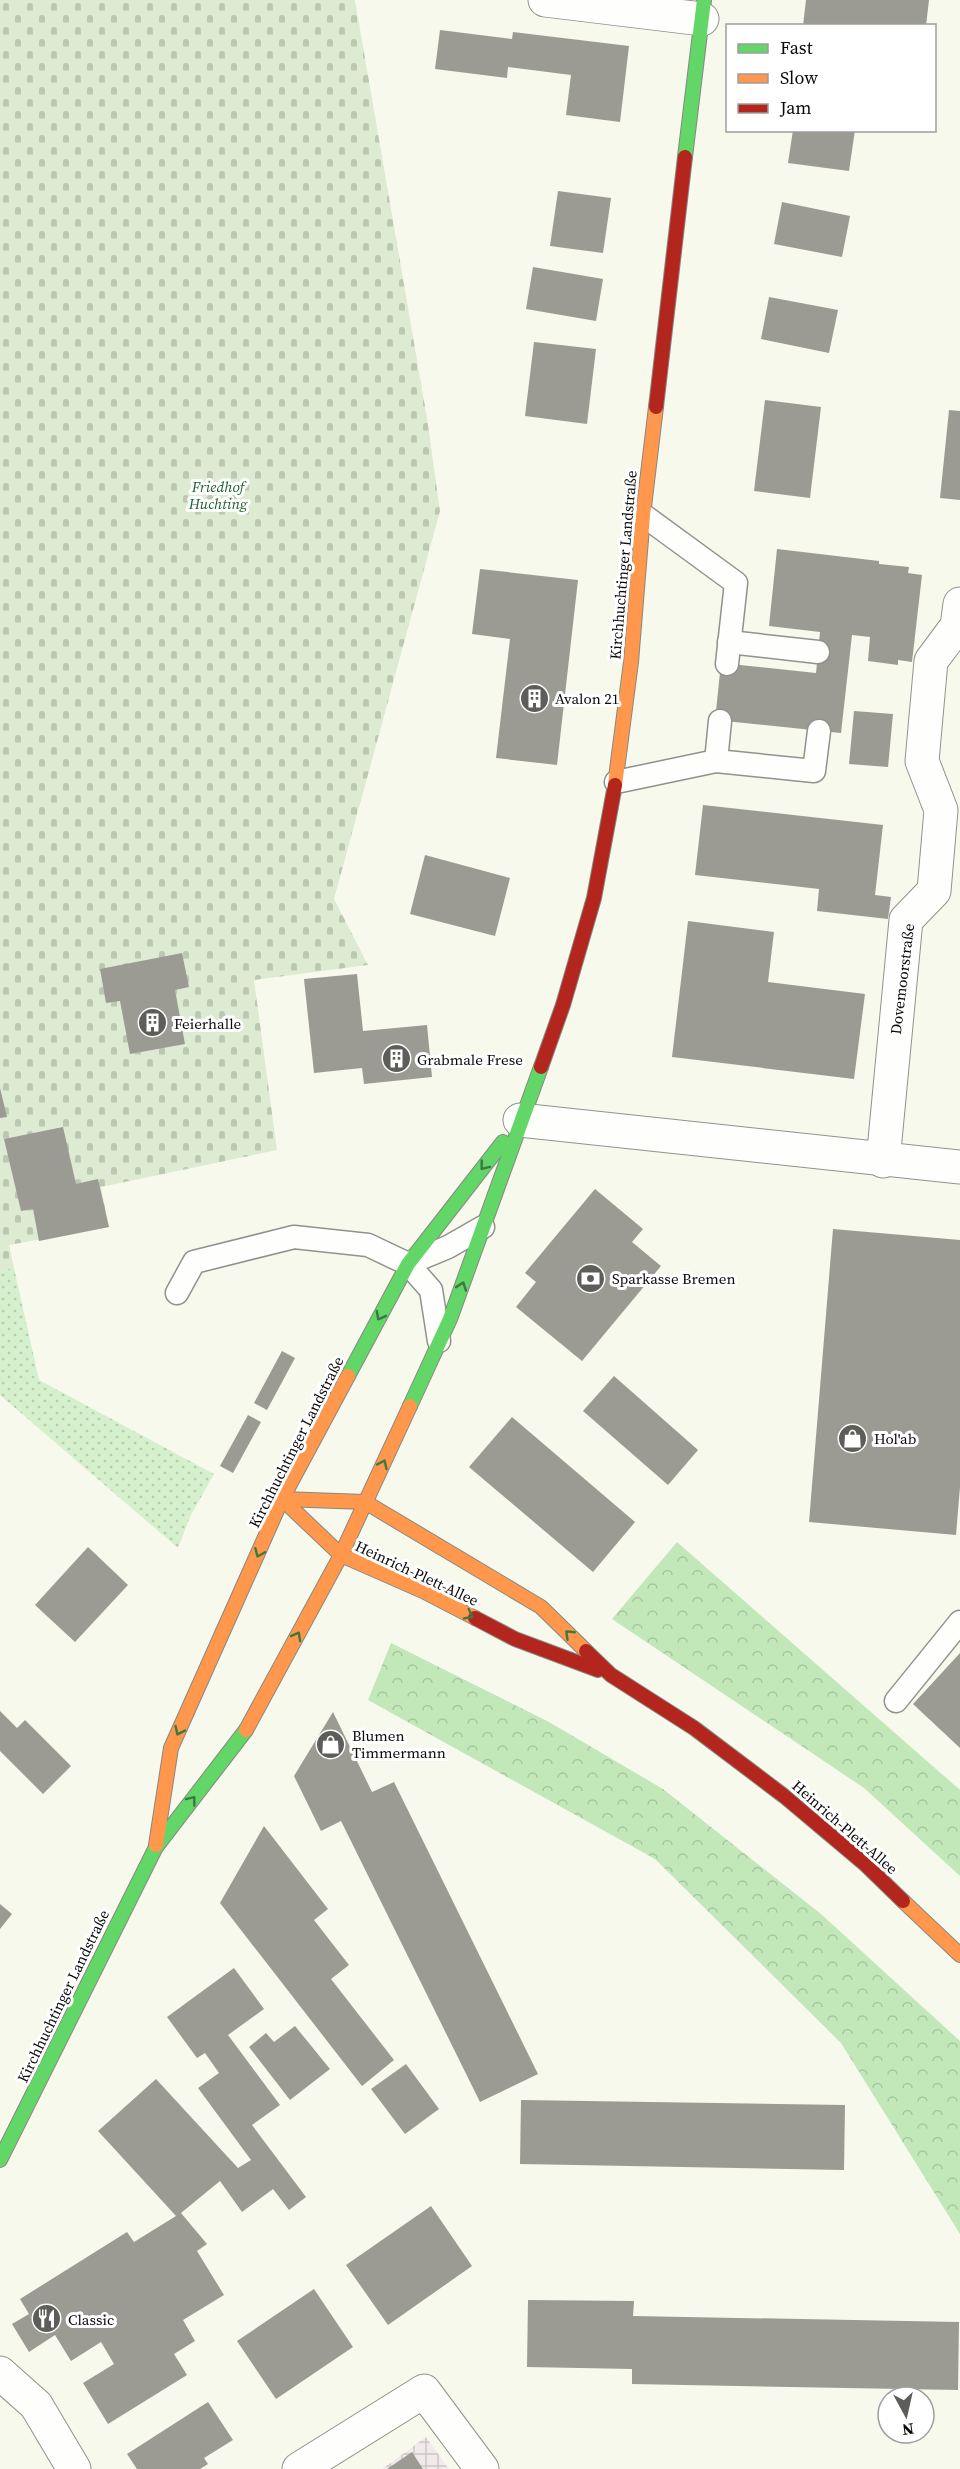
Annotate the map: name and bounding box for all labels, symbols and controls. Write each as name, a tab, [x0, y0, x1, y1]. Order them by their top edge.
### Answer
legend	[726, 24, 936, 132]
text: Fast	[780, 35, 813, 60]
text: Slow	[780, 65, 818, 90]
text: Jam	[779, 95, 812, 120]
street label: Kirchhuchtinger Landstraße	[604, 469, 642, 660]
park label: Friedhof Huchting	[188, 476, 248, 514]
building icon: Avalon 21	[518, 682, 550, 714]
place label: Avalon 21	[555, 688, 619, 709]
street label: Dovemoorstraße	[885, 922, 919, 1036]
building icon: Feierhalle	[137, 1007, 169, 1039]
place label: Feierhalle	[174, 1013, 242, 1034]
building icon: Grabmale Frese	[380, 1043, 412, 1075]
place label: Grabmale Frese	[417, 1049, 523, 1070]
one-way arrow	[481, 1159, 492, 1170]
bank icon: Sparkasse Bremen	[575, 1262, 607, 1294]
place label: Sparkasse Bremen	[612, 1268, 736, 1289]
one-way arrow	[455, 1281, 468, 1291]
one-way arrow	[376, 1309, 387, 1320]
street label: Kirchhuchtinger Landstraße	[244, 1352, 349, 1531]
shop icon: Hol'ab	[837, 1422, 869, 1454]
place label: Hol'ab	[874, 1428, 916, 1449]
one-way arrow	[376, 1459, 388, 1470]
street label: Heinrich-Plett-Allee	[352, 1535, 482, 1611]
one-way arrow	[254, 1547, 266, 1558]
one-way arrow	[463, 1608, 474, 1620]
one-way arrow	[565, 1630, 575, 1641]
one-way arrow	[289, 1632, 301, 1643]
one-way arrow	[174, 1724, 186, 1735]
place label: Blumen Timmermann	[352, 1725, 446, 1763]
shop icon: Blumen Timmermann	[315, 1728, 347, 1760]
street label: Heinrich-Plett-Allee	[788, 1775, 903, 1879]
one-way arrow	[185, 1796, 196, 1807]
street label: Kirchhuchtinger Landstraße	[12, 1906, 114, 2086]
restaurant icon: Classic	[31, 2303, 63, 2335]
place label: Classic	[68, 2309, 114, 2330]
north arrow	[876, 2385, 936, 2445]
text: N	[900, 2418, 915, 2442]

